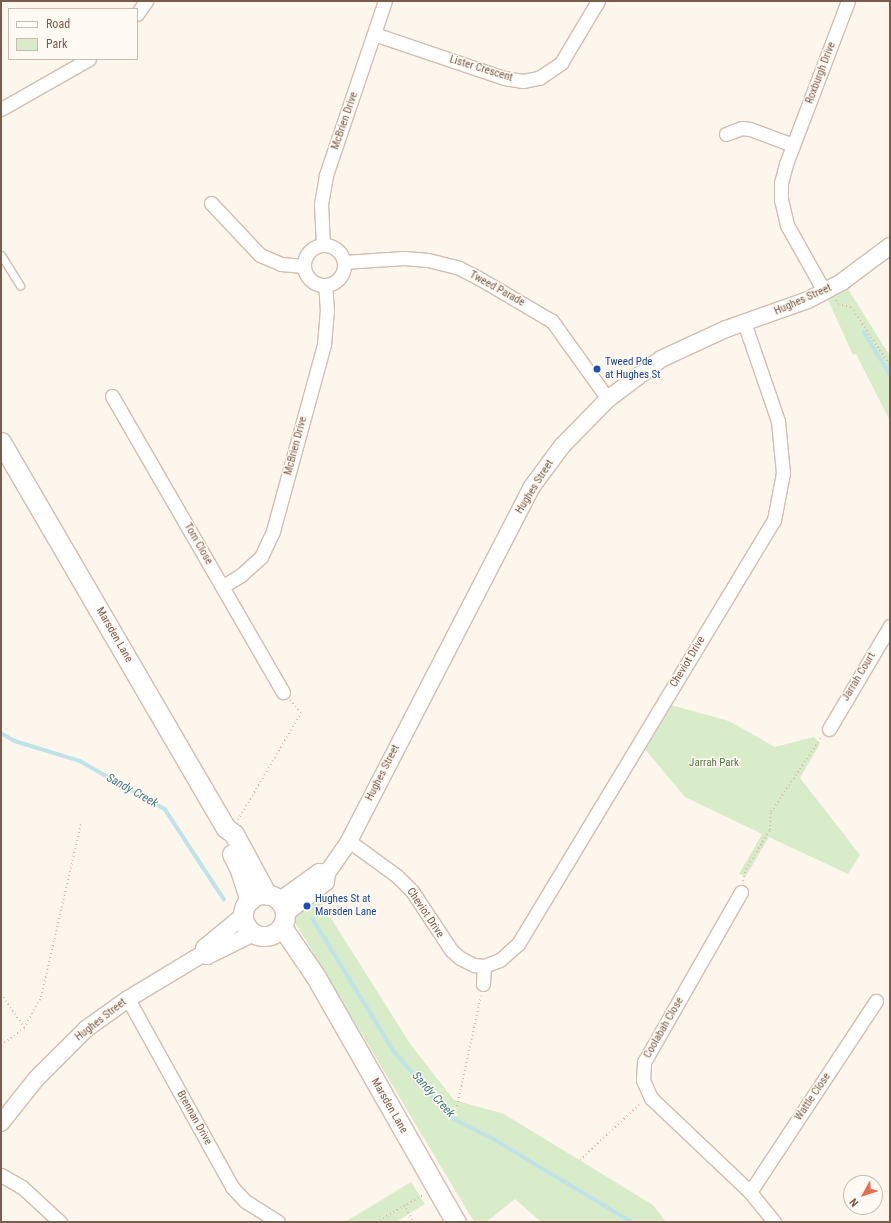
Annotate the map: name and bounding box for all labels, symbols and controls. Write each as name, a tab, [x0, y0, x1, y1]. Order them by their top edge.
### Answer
legend	[8, 8, 138, 60]
text: Road	[46, 17, 70, 31]
text: Park	[46, 37, 67, 51]
street label: Roxburgh Drive	[803, 40, 839, 106]
street label: Lister Crescent	[448, 53, 514, 85]
street label: McBrien Drive	[329, 90, 361, 152]
street label: Tweed Parade	[467, 268, 527, 310]
street label: Hughes Street	[772, 281, 834, 319]
place label: Tweed Pde at Hughes St	[605, 356, 661, 382]
marker: Tweed Pde at Hughes St	[592, 364, 602, 374]
street label: McBrien Drive	[282, 415, 310, 477]
street label: Hughes Street	[513, 457, 557, 517]
street label: Tom Close	[181, 521, 215, 567]
street label: Marsden Lane	[93, 605, 135, 665]
street label: Cheviot Drive	[668, 634, 708, 690]
street label: Jarrah Court	[839, 650, 879, 704]
street label: Hughes Street	[363, 743, 403, 803]
park label: Jarrah Park	[689, 756, 739, 770]
water label: Sandy Creek	[104, 771, 160, 811]
street label: Cheviot Drive	[404, 886, 446, 940]
place label: Hughes St at Marsden Lane	[315, 893, 376, 919]
marker: Hughes St at Marsden Lane	[302, 901, 312, 911]
street label: Coolabah Close	[641, 995, 687, 1061]
street label: Hughes Street	[73, 996, 129, 1044]
water label: Sandy Creek	[409, 1069, 457, 1121]
street label: Wattle Close	[792, 1071, 834, 1123]
street label: Marsden Lane	[368, 1076, 410, 1136]
street label: Brennan Drive	[174, 1089, 214, 1147]
north arrow	[843, 1175, 883, 1215]
text: N	[847, 1196, 861, 1209]

